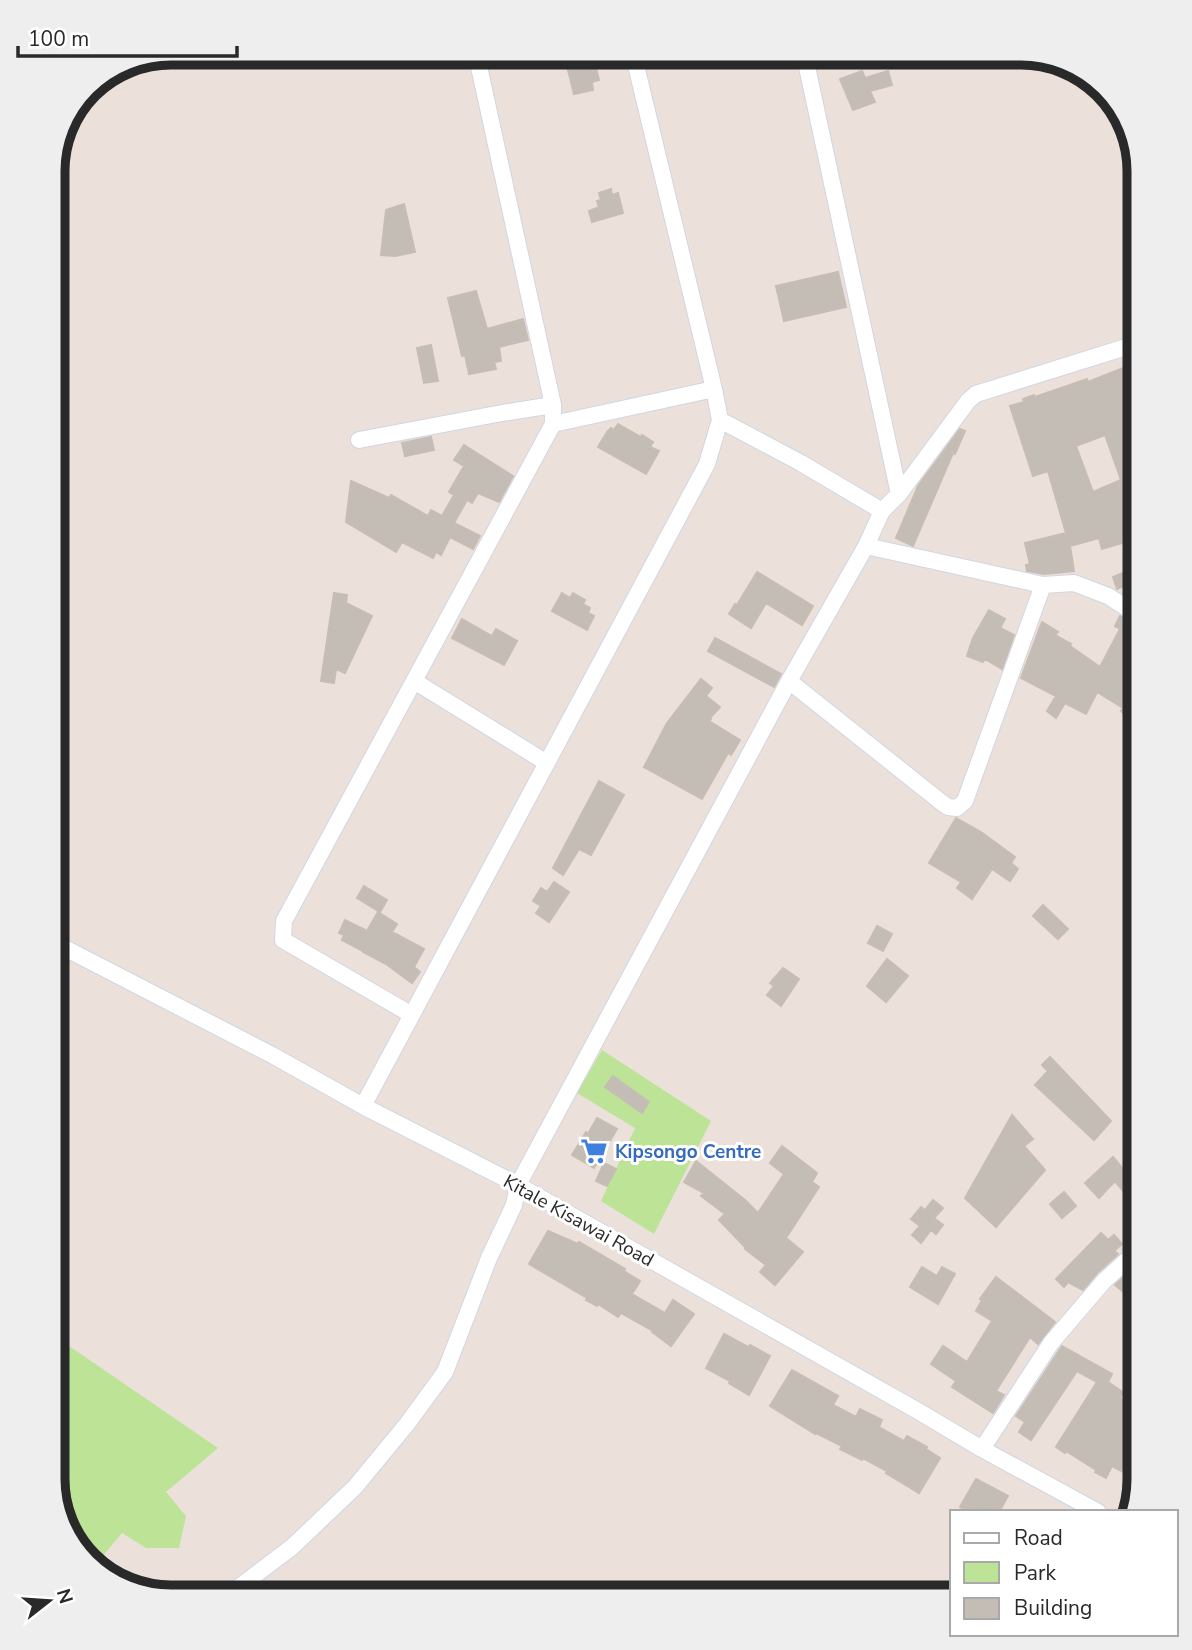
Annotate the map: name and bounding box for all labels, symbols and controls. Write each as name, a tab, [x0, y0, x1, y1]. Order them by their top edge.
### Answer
scale bar	[18, 14, 236, 58]
text: 100 m	[28, 25, 89, 53]
supermarket icon: Kipsongo Centre	[579, 1136, 609, 1166]
place label: Kipsongo Centre	[615, 1139, 761, 1165]
street label: Kitale Kisawai Road	[499, 1169, 658, 1273]
legend	[950, 1510, 1178, 1636]
text: Road	[1014, 1524, 1063, 1552]
text: Park	[1014, 1559, 1056, 1587]
north arrow	[14, 1566, 84, 1636]
text: N	[50, 1586, 79, 1607]
text: Building	[1014, 1594, 1092, 1622]

